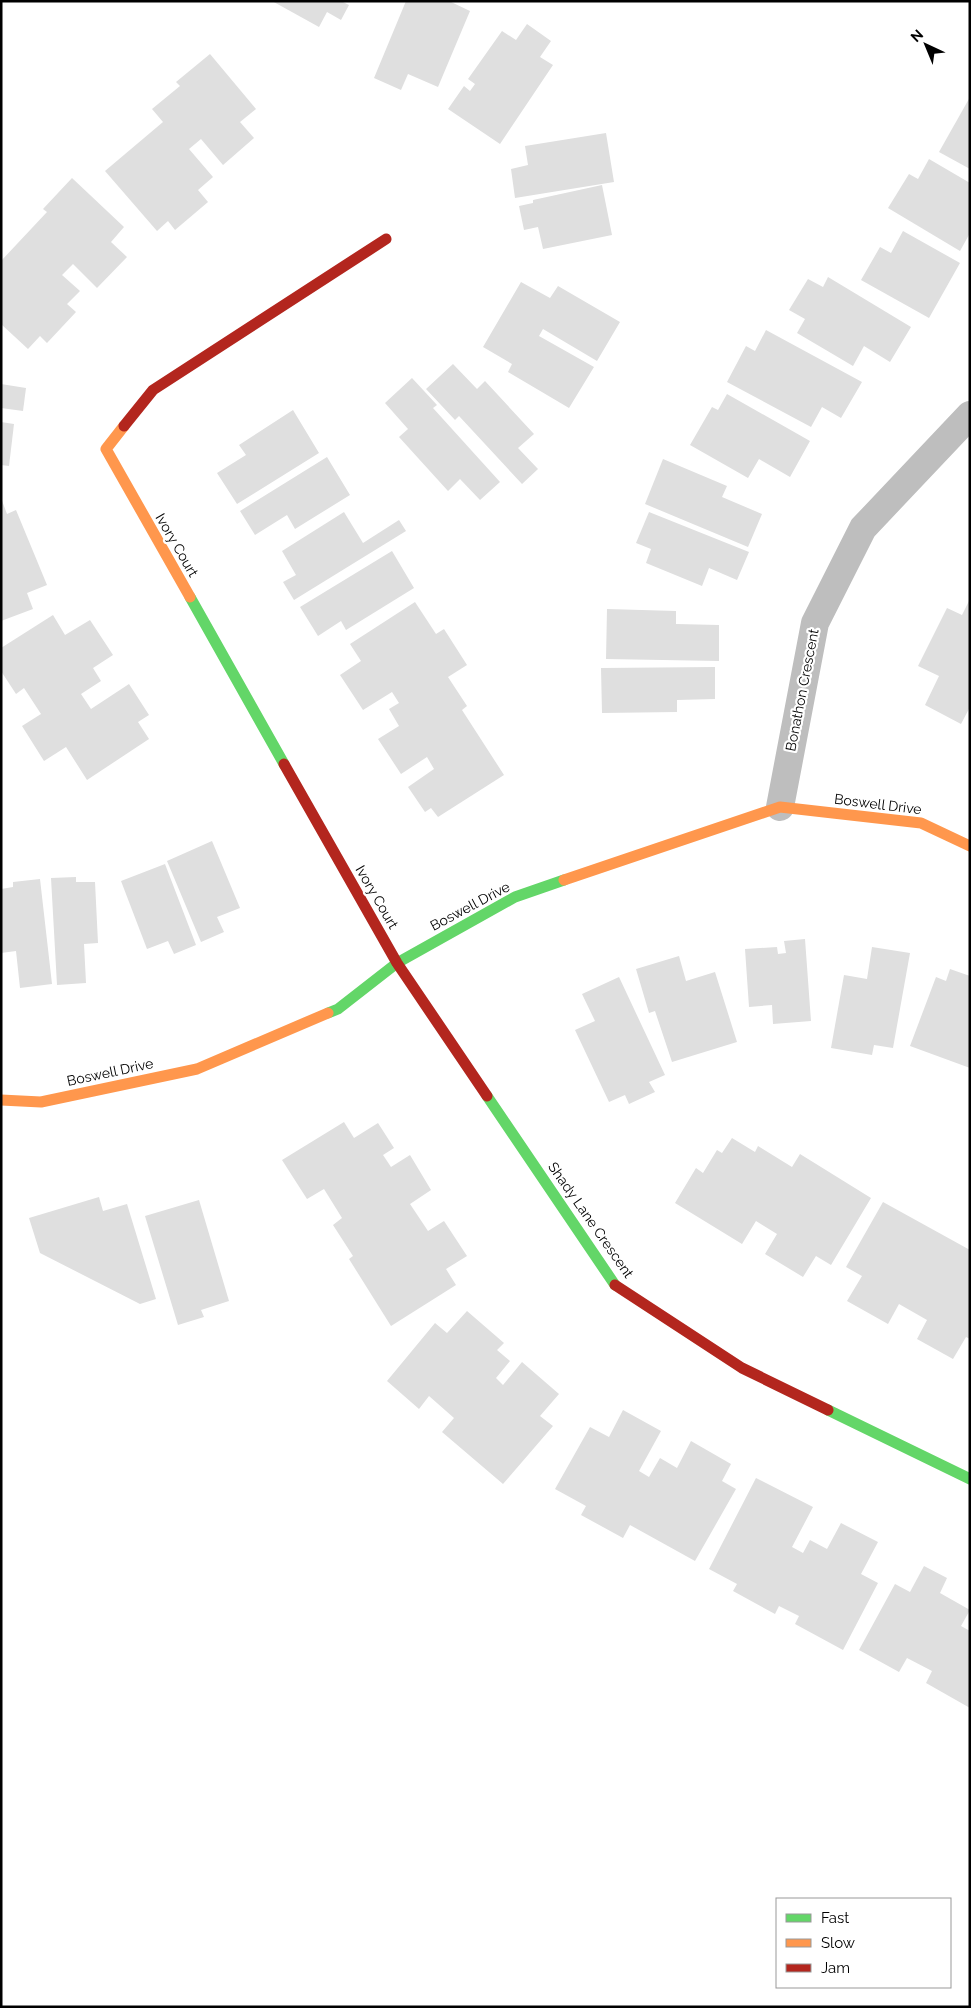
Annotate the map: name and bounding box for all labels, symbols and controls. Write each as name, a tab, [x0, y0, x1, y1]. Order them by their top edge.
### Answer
north arrow	[901, 20, 951, 70]
text: N	[908, 26, 926, 45]
street label: Ivory Court	[152, 510, 202, 580]
street label: Bonathon Crescent	[782, 627, 822, 752]
street label: Boswell Drive	[833, 791, 923, 817]
street label: Ivory Court	[352, 862, 402, 932]
street label: Boswell Drive	[427, 878, 513, 934]
street label: Boswell Drive	[65, 1055, 155, 1089]
street label: Shady Lane Crescent	[545, 1159, 637, 1281]
legend	[776, 1898, 951, 1988]
text: Fast	[821, 1909, 849, 1927]
text: Slow	[821, 1934, 855, 1952]
text: Jam	[821, 1959, 850, 1977]

